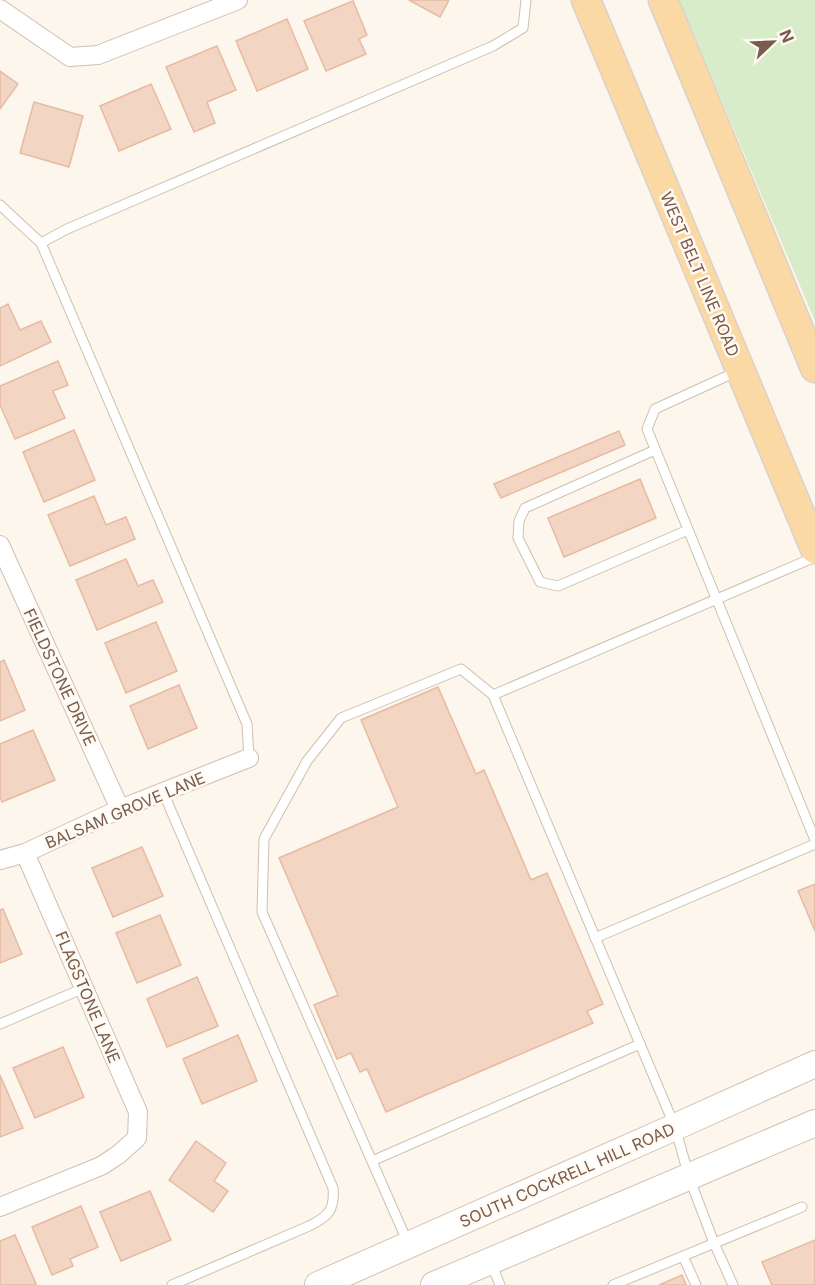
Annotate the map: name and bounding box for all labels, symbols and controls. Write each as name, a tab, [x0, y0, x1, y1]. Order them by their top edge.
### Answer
north arrow	[743, 12, 803, 72]
text: N	[775, 27, 798, 46]
street label: WEST BELT LINE ROAD	[656, 189, 744, 359]
street label: FIELDSTONE DRIVE	[19, 605, 101, 749]
street label: BALSAM GROVE LANE	[42, 767, 208, 853]
street label: FLAGSTONE LANE	[51, 928, 125, 1066]
street label: SOUTH COCKRELL HILL ROAD	[456, 1118, 678, 1232]

